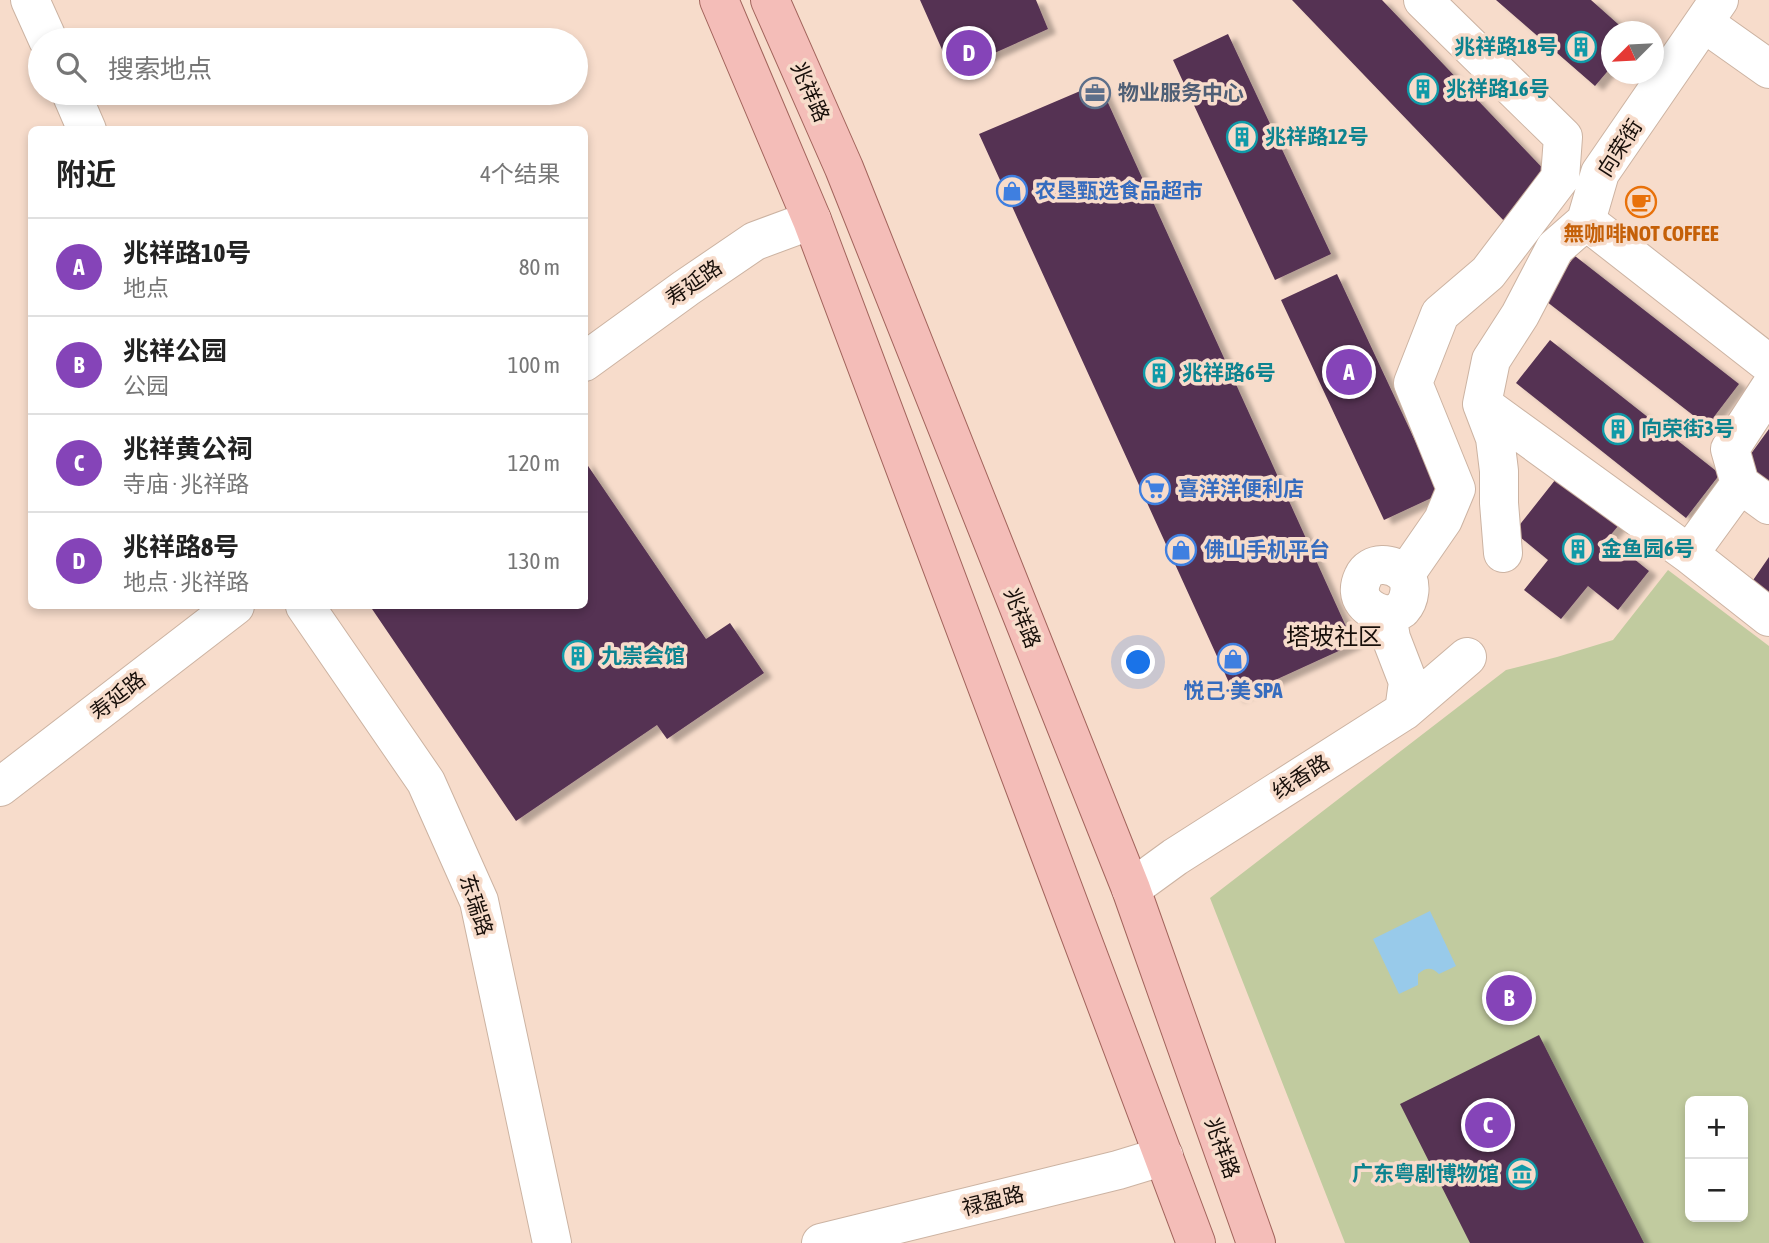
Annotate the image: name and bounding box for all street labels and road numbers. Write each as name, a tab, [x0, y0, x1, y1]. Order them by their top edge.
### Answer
street label: 兆祥路	[787, 58, 835, 125]
street label: 向荣街	[1592, 115, 1646, 180]
street label: 寿延路	[661, 254, 726, 310]
street label: 兆祥路	[1000, 584, 1046, 651]
street label: 寿延路	[85, 666, 150, 724]
street label: 线香路	[1267, 749, 1334, 803]
street label: 东瑞路	[456, 871, 498, 938]
street label: 兆祥路	[1201, 1114, 1245, 1181]
street label: 禄盈路	[959, 1181, 1026, 1219]

